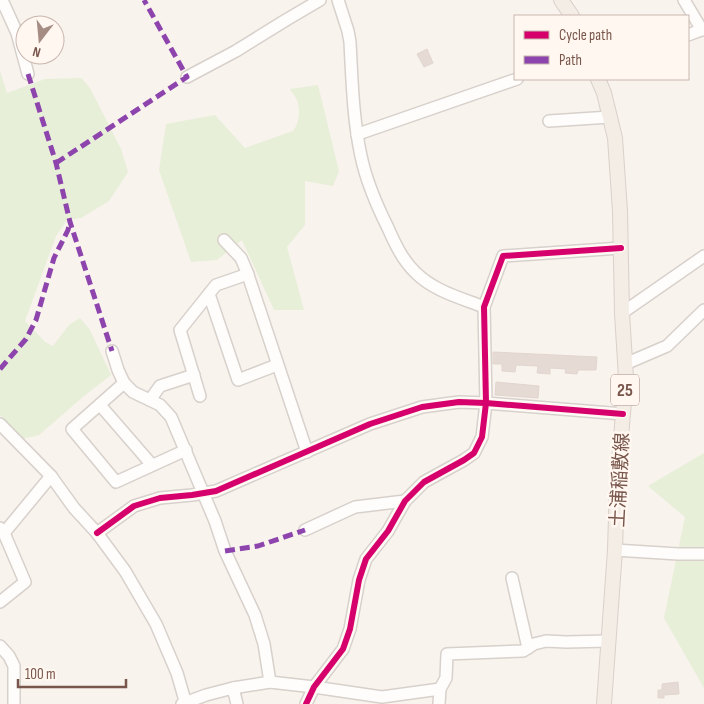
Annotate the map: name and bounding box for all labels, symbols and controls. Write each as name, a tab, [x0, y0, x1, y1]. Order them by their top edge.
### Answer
north arrow	[15, 15, 65, 65]
legend	[514, 15, 689, 80]
text: Cycle path	[559, 26, 612, 45]
text: N	[31, 43, 42, 61]
text: Path	[559, 51, 582, 70]
road number: 25	[611, 374, 639, 406]
street label: 土浦稲敷線	[607, 432, 634, 528]
scale bar	[18, 656, 125, 688]
text: 100 m	[25, 665, 56, 684]

